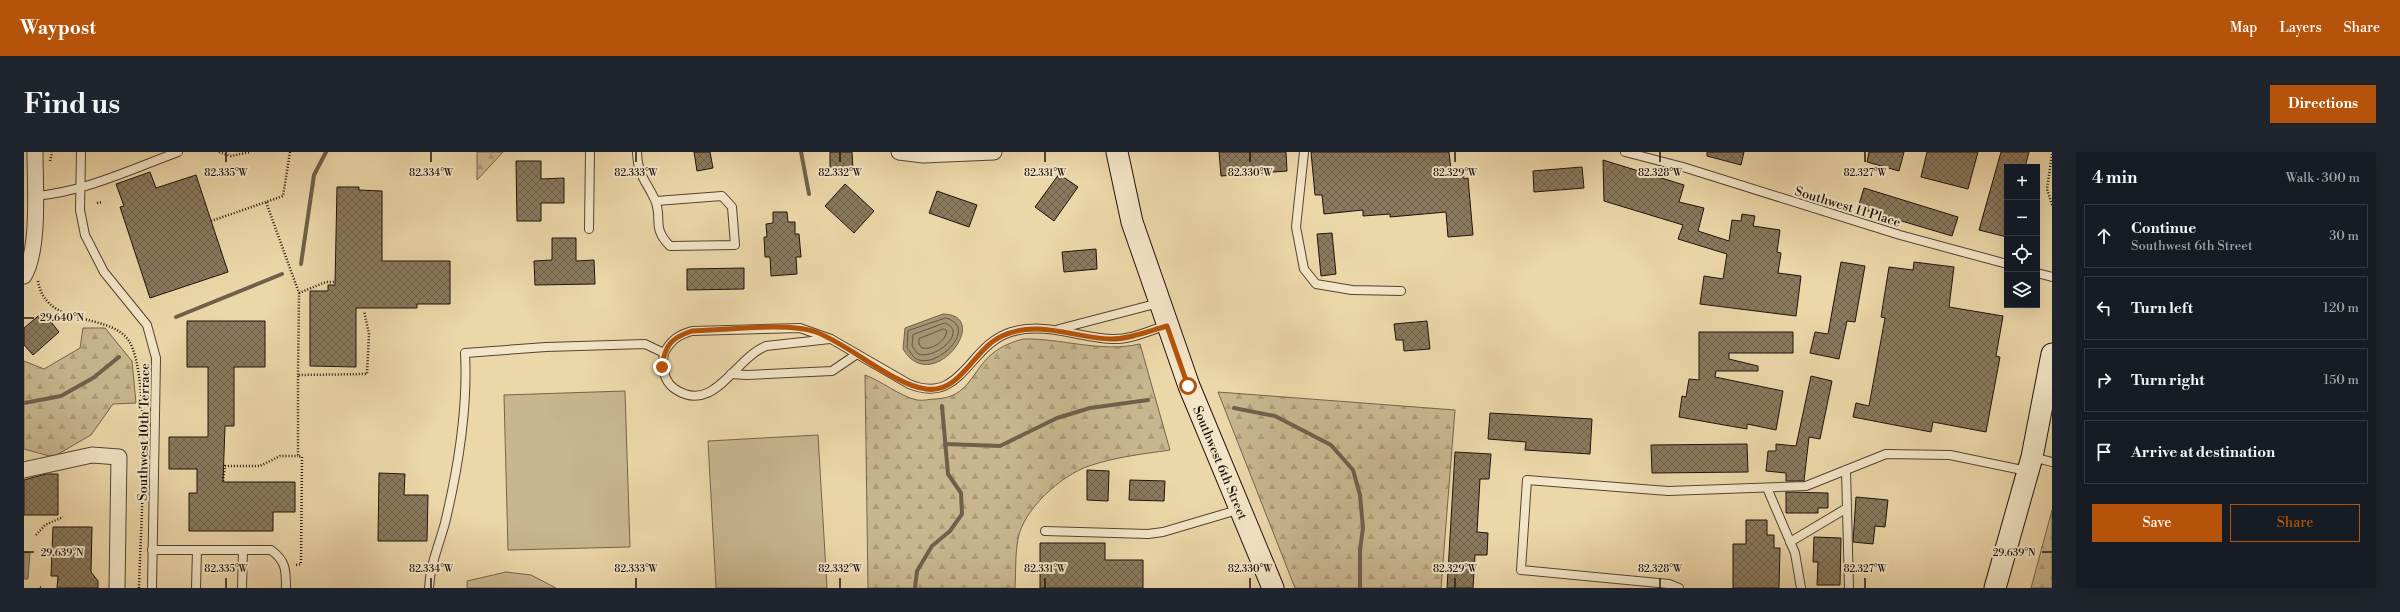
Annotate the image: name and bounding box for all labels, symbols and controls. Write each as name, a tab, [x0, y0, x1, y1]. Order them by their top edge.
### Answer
text: Waypost	[20, 16, 96, 40]
text: Map	[2230, 19, 2257, 37]
text: Layers	[2279, 19, 2322, 37]
text: Share	[2344, 19, 2380, 37]
button: Directions	[2270, 85, 2376, 123]
text: Find us	[24, 87, 120, 122]
map controls	[2004, 164, 2040, 308]
button: +	[2004, 164, 2040, 200]
text: 82.335°W	[204, 167, 249, 179]
text: 82.334°W	[409, 167, 454, 179]
text: 82.333°W	[614, 167, 659, 179]
text: 82.332°W	[818, 167, 863, 179]
text: 82.331°W	[1024, 167, 1067, 179]
text: 82.330°W	[1228, 167, 1273, 179]
text: 82.329°W	[1433, 167, 1478, 179]
text: 82.328°W	[1638, 167, 1683, 179]
text: 82.327°W	[1843, 167, 1887, 179]
text: 4 min	[2092, 167, 2137, 189]
text: Walk · 300 m	[2286, 170, 2360, 186]
street label: Southwest 11 Place	[1793, 183, 1903, 231]
button: −	[2004, 200, 2040, 236]
text: Continue	[2131, 219, 2196, 238]
icon: ahead	[2093, 225, 2115, 247]
text: 30 m	[2329, 228, 2359, 244]
button: locate	[2004, 236, 2040, 272]
text: Southwest 6th Street	[2131, 238, 2253, 254]
button: layers	[2004, 272, 2040, 308]
icon: left	[2093, 297, 2115, 319]
text: Turn left	[2131, 299, 2193, 318]
text: 120 m	[2323, 300, 2359, 316]
text: 29.640°N	[40, 312, 85, 324]
route end	[653, 358, 671, 376]
street label: Southwest 10th Terrace	[135, 363, 153, 501]
icon: right	[2093, 369, 2115, 391]
text: Turn right	[2131, 371, 2205, 390]
text: 150 m	[2324, 372, 2359, 388]
route start	[1179, 377, 1197, 395]
street label: Southwest 6th Street	[1189, 404, 1251, 522]
icon: arrive	[2093, 441, 2115, 463]
text: Arrive at destination	[2131, 443, 2275, 462]
button: Save	[2092, 504, 2222, 542]
button: Share	[2230, 504, 2360, 542]
text: 29.639°N	[41, 547, 84, 559]
text: 29.639°N	[1993, 547, 2036, 559]
text: 82.335°W	[204, 563, 249, 575]
text: 82.334°W	[409, 563, 454, 575]
text: 82.333°W	[614, 563, 659, 575]
text: 82.332°W	[818, 563, 863, 575]
text: 82.331°W	[1024, 563, 1067, 575]
text: 82.330°W	[1228, 563, 1273, 575]
text: 82.329°W	[1433, 563, 1478, 575]
text: 82.328°W	[1638, 563, 1683, 575]
text: 82.327°W	[1843, 563, 1887, 575]

